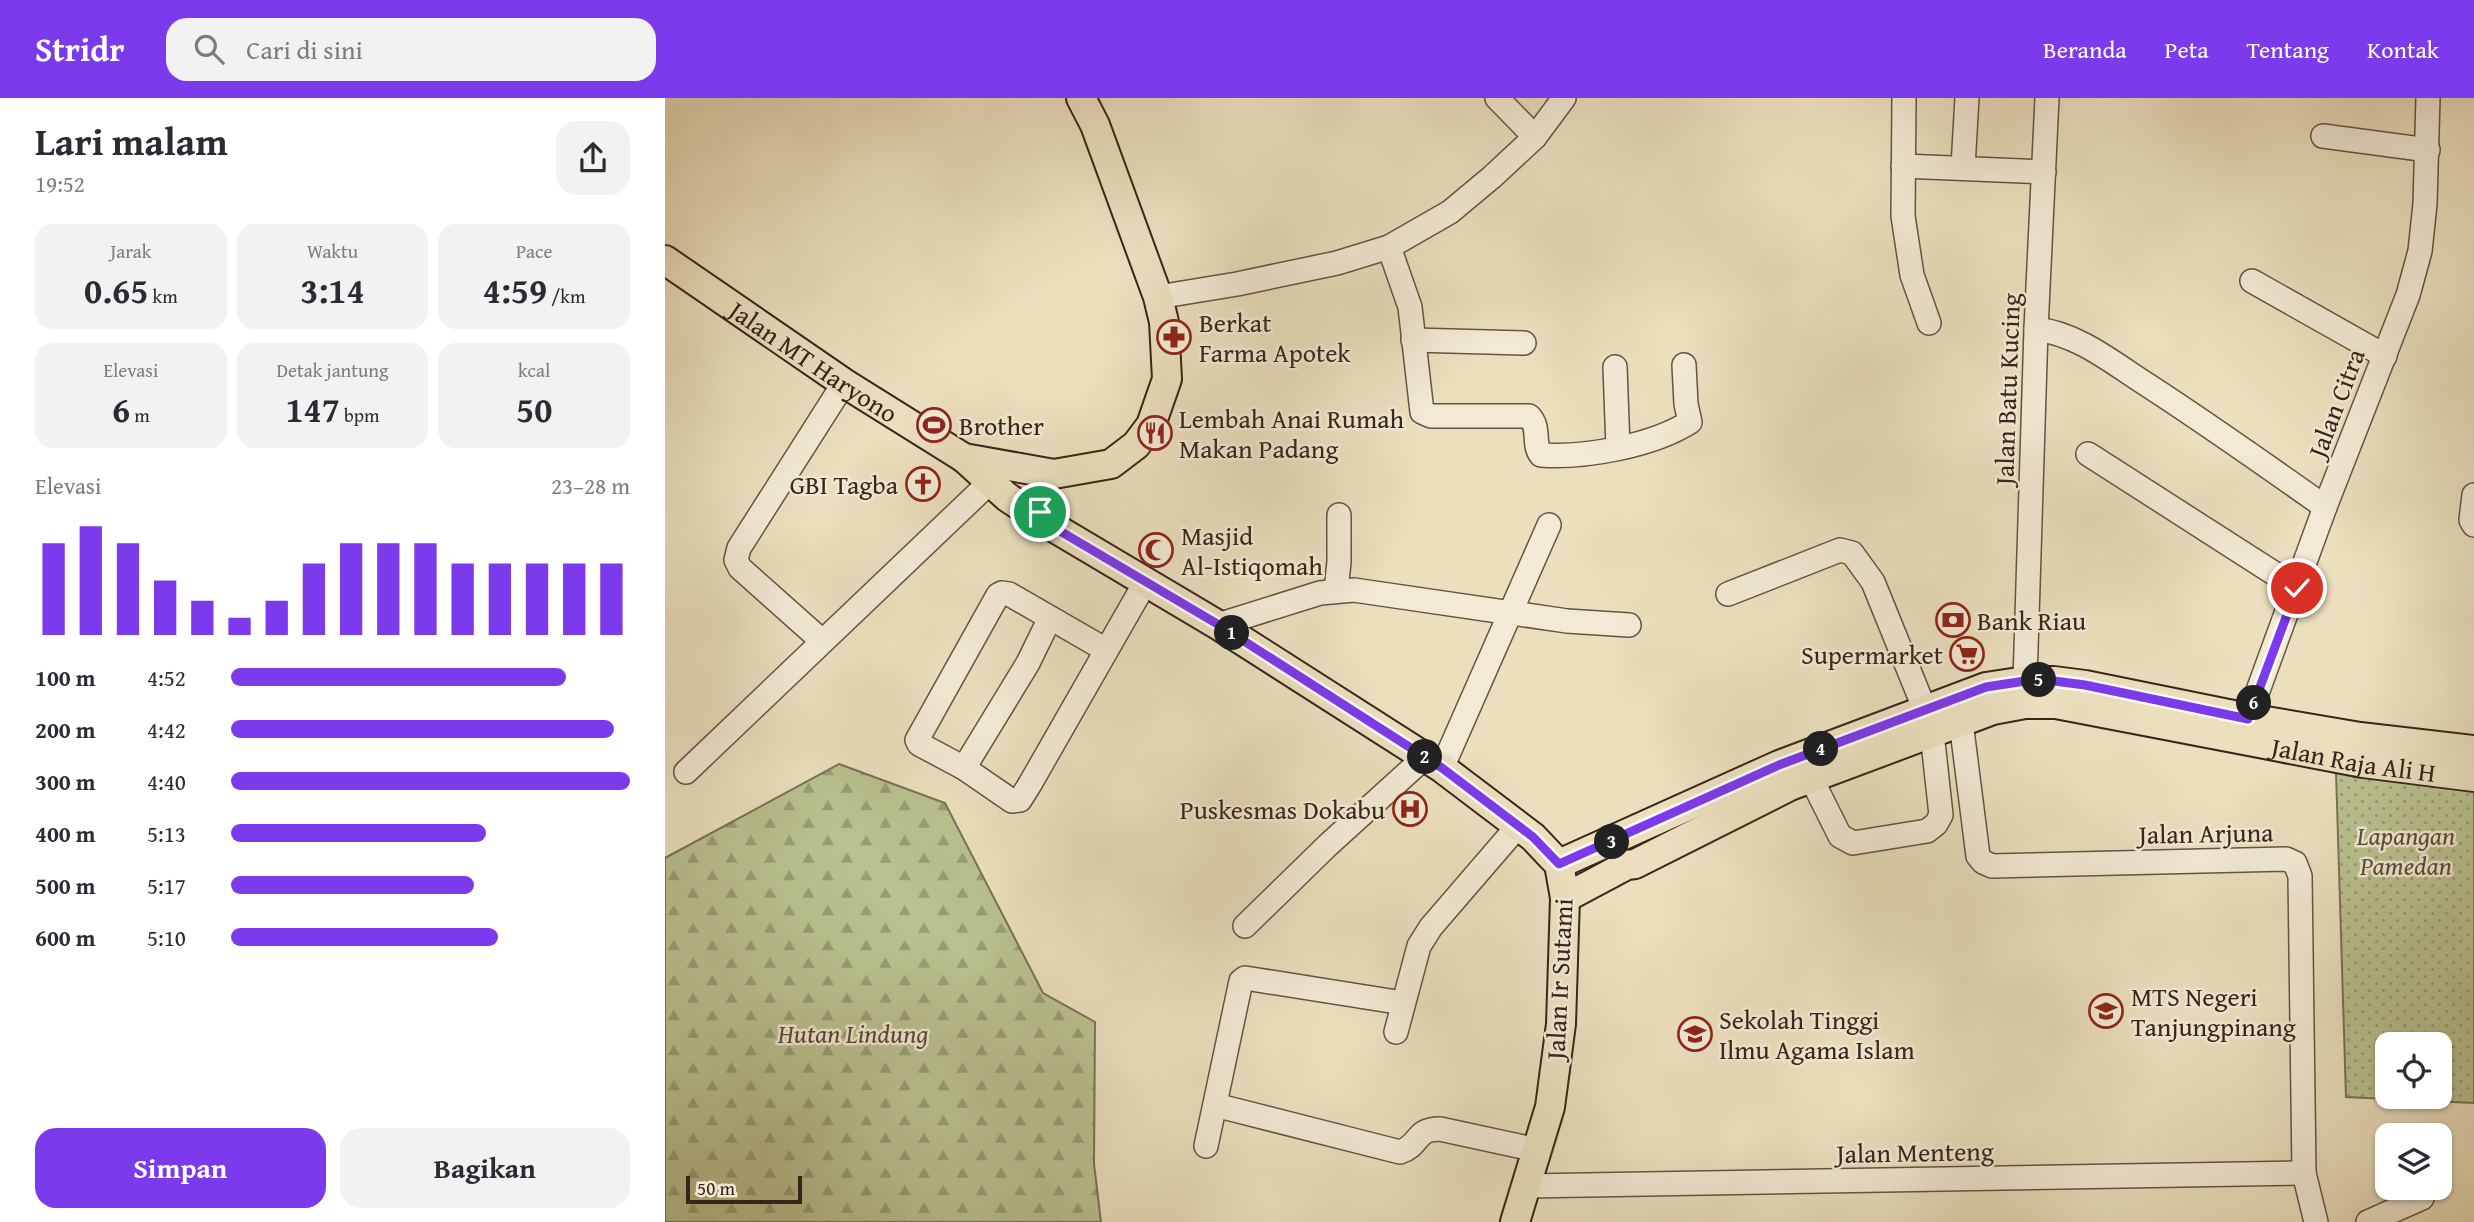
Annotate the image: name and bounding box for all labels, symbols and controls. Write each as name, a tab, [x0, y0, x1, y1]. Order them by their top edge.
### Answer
search box	[166, 18, 656, 81]
text: Stridr	[35, 25, 124, 73]
icon: search	[190, 30, 228, 68]
text: Cari di sini	[246, 30, 363, 69]
text: Beranda	[2043, 32, 2127, 67]
text: Peta	[2165, 32, 2209, 67]
text: Tentang	[2247, 32, 2329, 67]
text: Kontak	[2367, 32, 2439, 67]
text: Lari malam	[35, 113, 228, 169]
button: share	[556, 121, 630, 195]
text: 19:52	[35, 167, 85, 200]
text: Jarak	[110, 237, 151, 265]
text: Waktu	[307, 237, 358, 265]
text: Pace	[516, 237, 552, 265]
text: 0.65	[84, 265, 148, 316]
text: 3:14	[300, 265, 365, 316]
text: 4:59	[483, 265, 547, 316]
text: km	[148, 282, 178, 310]
text: /km	[547, 282, 585, 310]
street label: Jalan MT Haryono	[719, 289, 906, 432]
street label: Jalan Batu Kucing	[1984, 292, 2030, 489]
place label: Berkat Farma Apotek	[1199, 303, 1351, 372]
pharmacy icon: Berkat Farma Apotek	[1155, 318, 1193, 356]
street label: Jalan Citra	[2296, 342, 2375, 466]
text: Elevasi	[103, 356, 158, 384]
text: Detak jantung	[277, 356, 388, 384]
text: kcal	[518, 356, 550, 384]
text: 6	[112, 384, 130, 435]
text: 147	[285, 384, 340, 435]
text: 50	[516, 384, 552, 435]
place label: Lembah Anai Rumah Makan Padang	[1179, 399, 1404, 468]
text: m	[130, 401, 150, 429]
text: bpm	[340, 401, 380, 429]
sports icon: Brother	[915, 406, 953, 444]
place label: Brother	[959, 406, 1044, 445]
restaurant icon: Lembah Anai Rumah Makan Padang	[1136, 414, 1174, 452]
place label: GBI Tagba	[790, 465, 899, 504]
church icon: GBI Tagba	[904, 465, 942, 503]
text: Elevasi	[35, 469, 101, 502]
text: 23–28 m	[551, 469, 630, 502]
pin	[1010, 482, 1070, 542]
icon: arrive	[1021, 493, 1059, 531]
place label: Masjid Al-Istiqomah	[1181, 516, 1323, 585]
mosque icon: Masjid Al-Istiqomah	[1137, 531, 1175, 569]
pin	[2267, 558, 2327, 618]
icon: check	[2278, 569, 2316, 607]
bank icon: Bank Riau	[1934, 601, 1972, 639]
place label: Bank Riau	[1977, 601, 2086, 640]
pin: 1	[1215, 616, 1249, 650]
text: 1	[1227, 618, 1236, 646]
place label: Supermarket	[1801, 635, 1943, 674]
supermarket icon: Supermarket	[1948, 635, 1986, 673]
text: 100 m	[35, 661, 96, 694]
text: 4:52	[147, 661, 186, 694]
pin: 5	[2021, 662, 2057, 698]
text: 5	[2034, 665, 2043, 693]
pin: 6	[2237, 686, 2271, 720]
text: 6	[2249, 688, 2258, 716]
text: 200 m	[35, 713, 96, 746]
text: 4:42	[147, 713, 186, 746]
street label: Jalan Raja Ali H	[2265, 726, 2438, 792]
pin: 4	[1803, 732, 1839, 766]
text: 4	[1816, 734, 1825, 762]
pin: 2	[1407, 740, 1443, 774]
text: 2	[1420, 742, 1429, 770]
text: 300 m	[35, 765, 96, 798]
text: 4:40	[147, 765, 186, 798]
place label: Puskesmas Dokabu	[1180, 790, 1385, 829]
hospital icon: Puskesmas Dokabu	[1391, 790, 1429, 828]
street label: Jalan Arjuna	[2135, 812, 2274, 854]
park label: Lapangan Pamedan	[2356, 816, 2455, 885]
text: 400 m	[35, 817, 96, 850]
text: 5:13	[147, 817, 186, 850]
pin: 3	[1595, 824, 1629, 860]
text: 3	[1607, 827, 1616, 855]
text: 500 m	[35, 869, 96, 902]
text: 5:17	[147, 869, 186, 902]
street label: Jalan Ir Sutami	[1535, 897, 1583, 1064]
text: 600 m	[35, 921, 96, 954]
text: 5:10	[147, 921, 186, 954]
place label: MTS Negeri Tanjungpinang	[2131, 977, 2296, 1046]
school or university icon: MTS Negeri Tanjungpinang	[2087, 992, 2125, 1030]
place label: Sekolah Tinggi Ilmu Agama Islam	[1719, 1000, 1915, 1069]
park label: Hutan Lindung	[777, 1014, 928, 1053]
school or university icon: Sekolah Tinggi Ilmu Agama Islam	[1676, 1015, 1714, 1053]
map controls	[2375, 1032, 2452, 1200]
button: locate	[2375, 1032, 2452, 1109]
button: layers	[2375, 1123, 2452, 1200]
button: Simpan	[35, 1128, 326, 1208]
button: Bagikan	[340, 1128, 630, 1208]
street label: Jalan Menteng	[1833, 1131, 1994, 1173]
scale bar	[686, 1173, 801, 1205]
text: 50 m	[697, 1174, 735, 1202]

